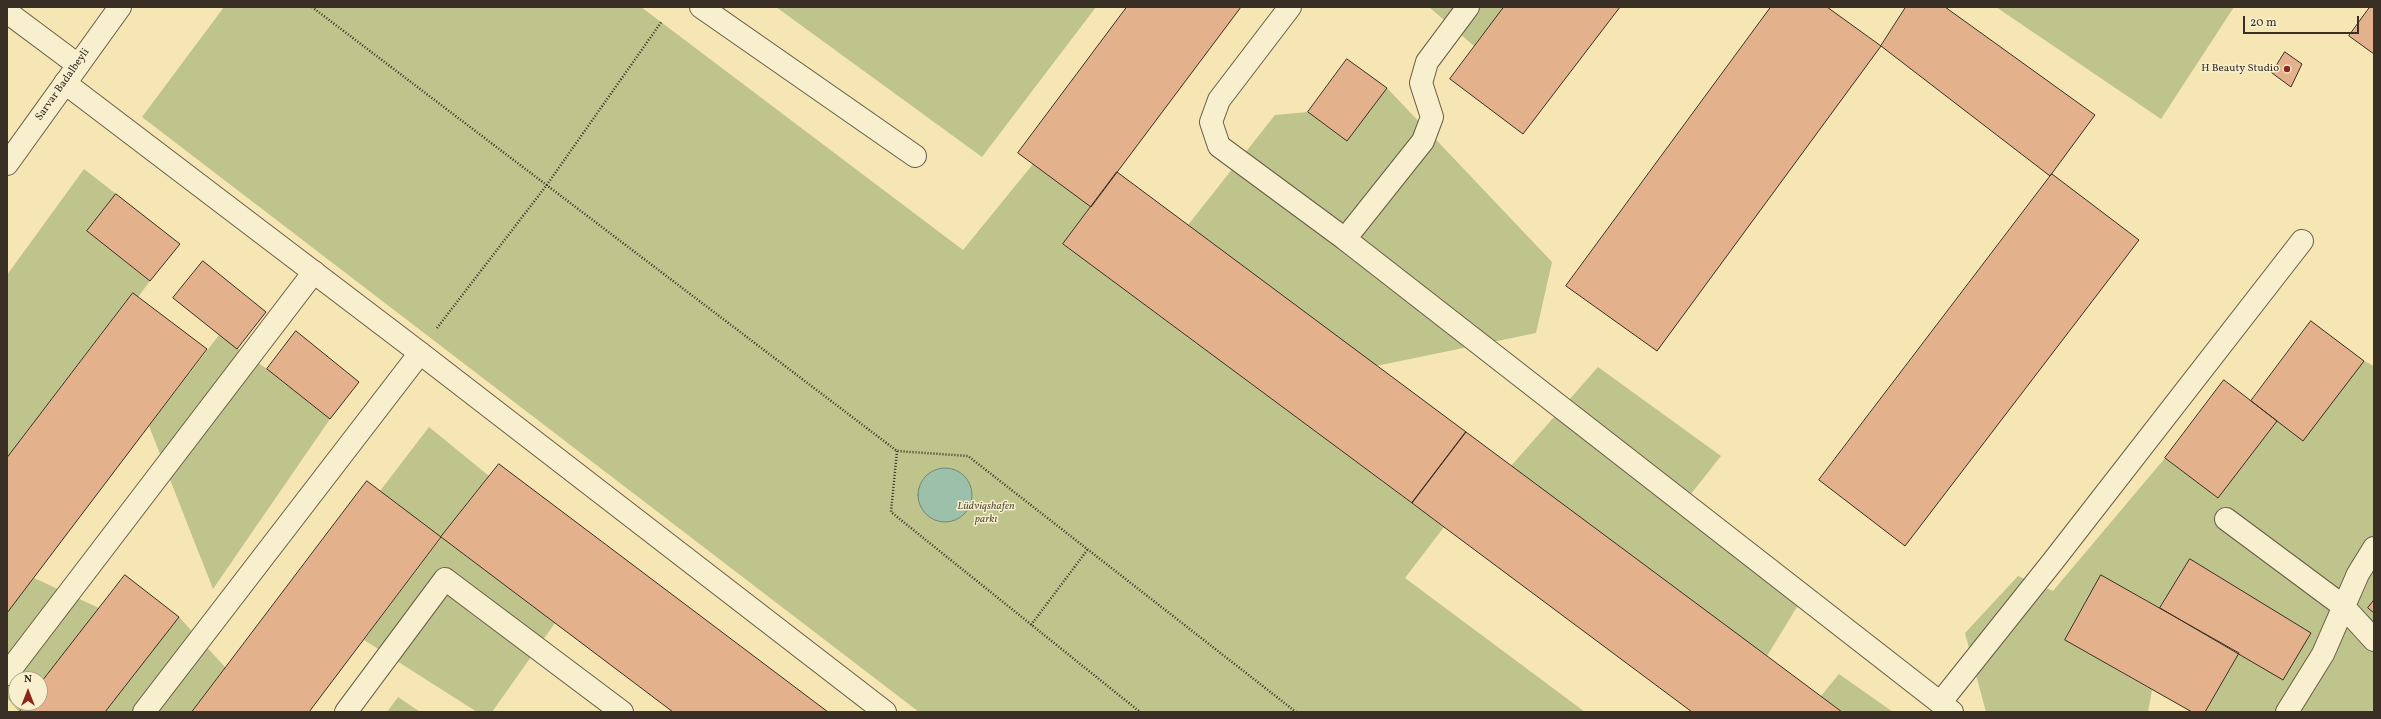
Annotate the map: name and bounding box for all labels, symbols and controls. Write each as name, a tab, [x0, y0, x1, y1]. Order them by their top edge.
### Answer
scale bar	[2245, 8, 2361, 34]
text: 20 m	[2250, 15, 2277, 31]
street label: Sarvar Badalbeyli	[33, 46, 93, 124]
place label: H Beauty Studio	[2201, 62, 2279, 76]
marker: H Beauty Studio	[2282, 64, 2292, 74]
park label: Lüdviqshafen parkı	[957, 500, 1015, 526]
north arrow	[8, 671, 48, 711]
text: N	[24, 672, 32, 687]

